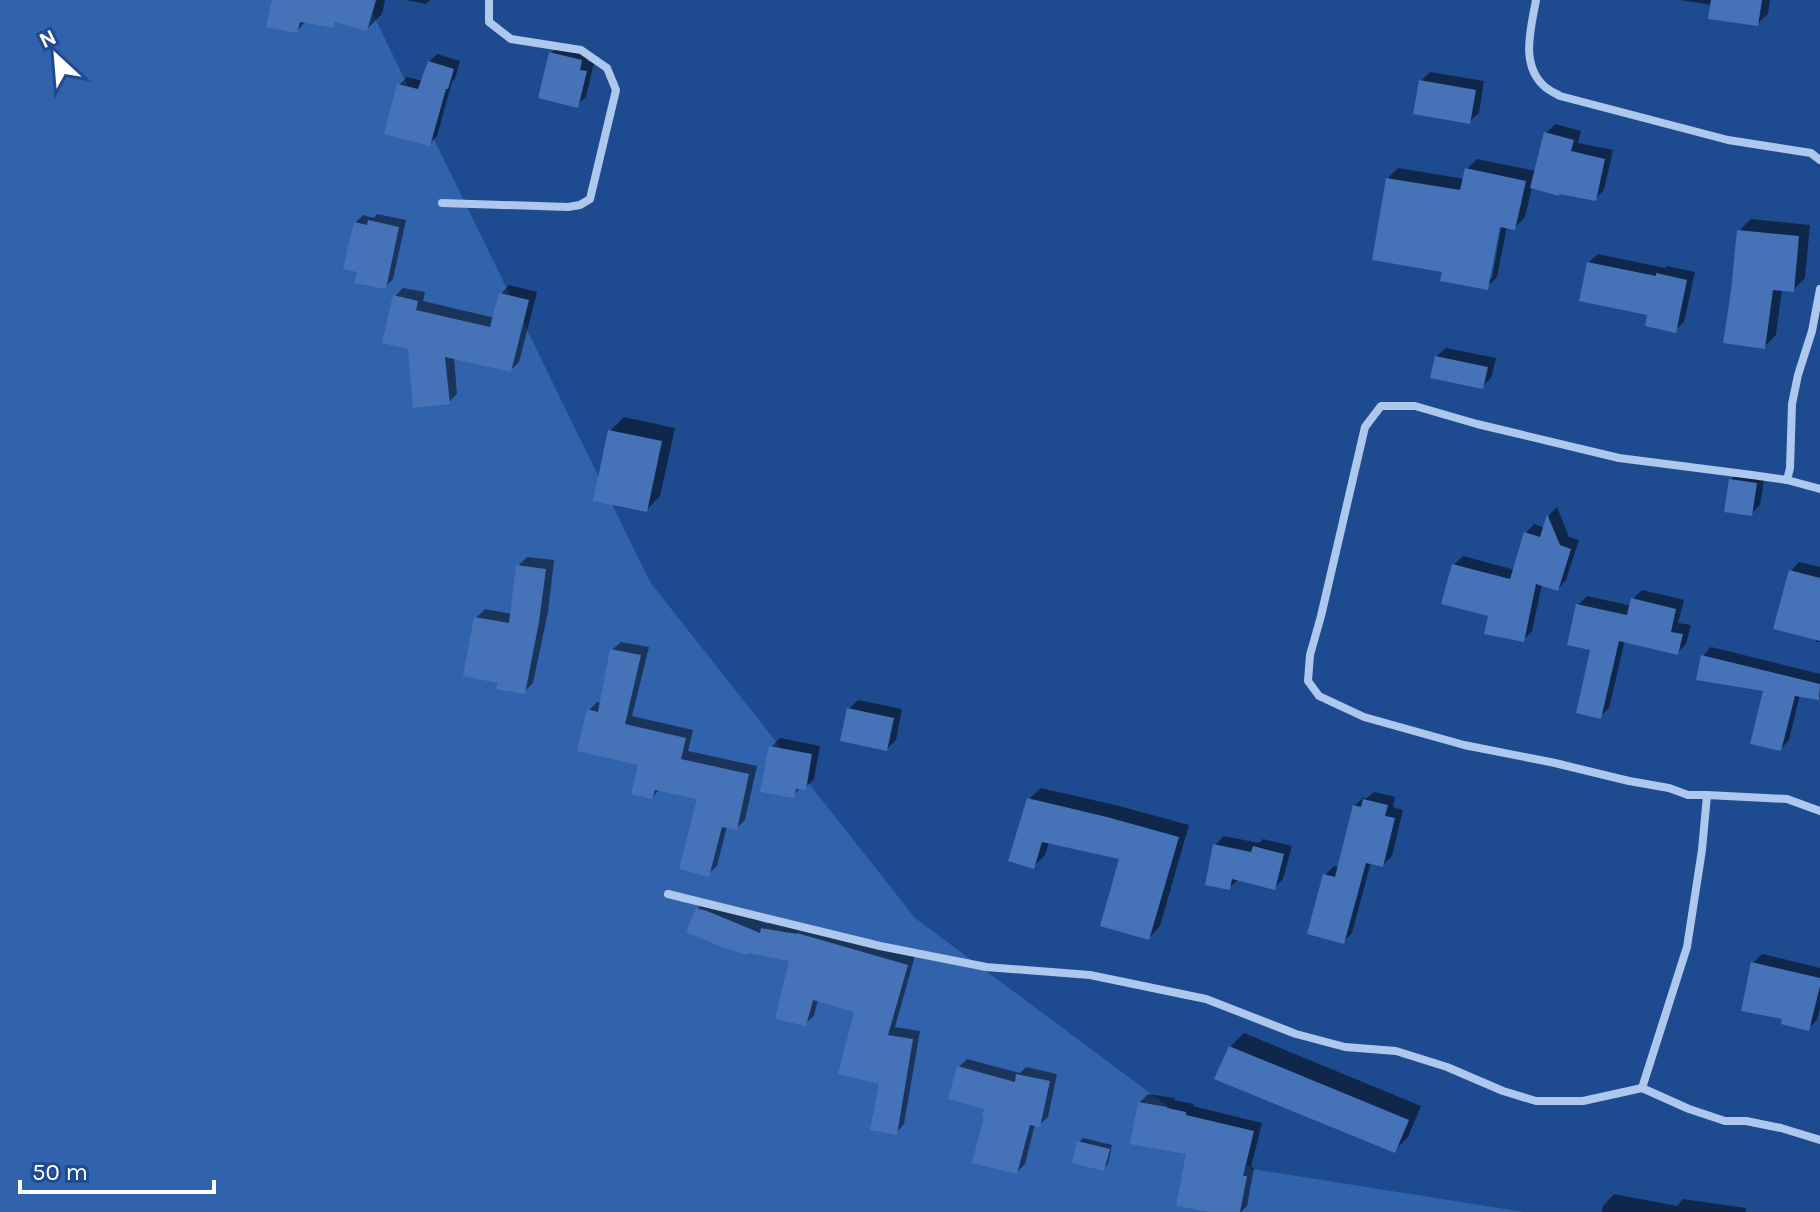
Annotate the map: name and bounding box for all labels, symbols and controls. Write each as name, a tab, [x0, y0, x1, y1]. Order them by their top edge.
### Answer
north arrow	[16, 16, 96, 96]
text: N	[35, 24, 60, 54]
scale bar	[20, 1144, 214, 1194]
text: 50 m	[32, 1158, 88, 1186]

